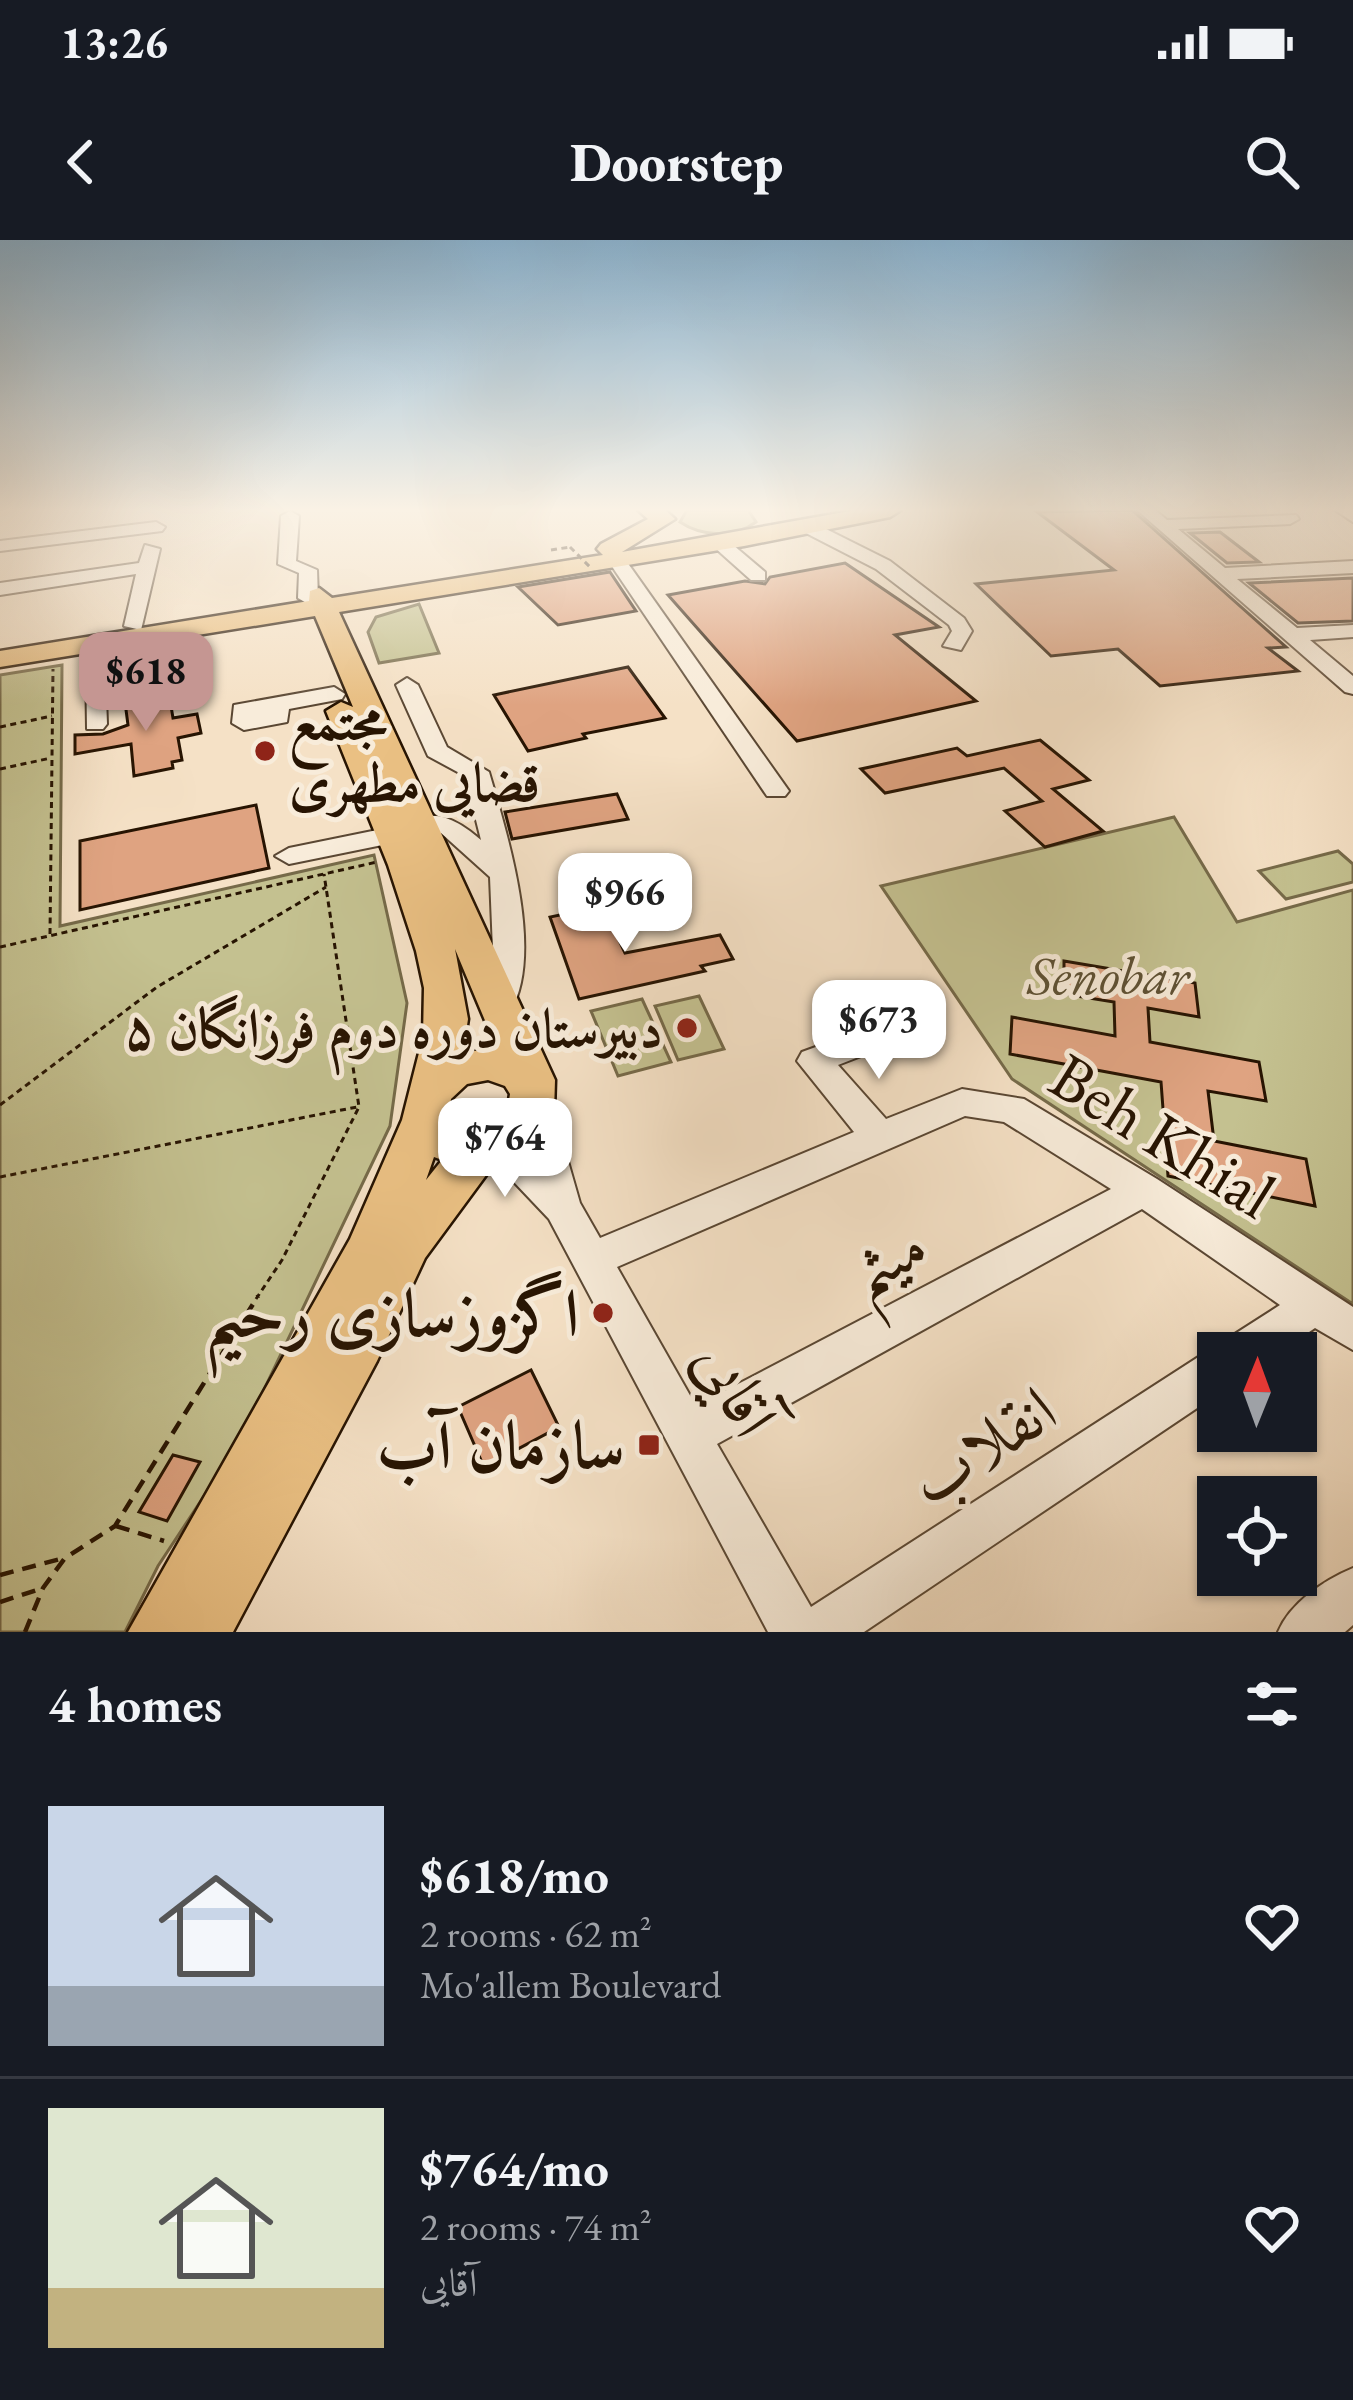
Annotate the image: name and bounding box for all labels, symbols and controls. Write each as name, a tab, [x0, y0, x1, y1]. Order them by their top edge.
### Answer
text: 13:26	[60, 13, 168, 71]
text: Doorstep	[570, 127, 783, 197]
icon: back	[48, 129, 114, 195]
icon: search	[1239, 129, 1305, 195]
pin: $618	[75, 632, 217, 734]
text: $618	[106, 645, 186, 696]
place label: مجتمع قضایی مطهری	[289, 685, 540, 818]
marker: مجتمع قضایی مطهری	[252, 738, 278, 764]
pin: $966	[554, 853, 696, 955]
text: $966	[585, 866, 665, 917]
park label: Senobar	[1026, 940, 1191, 1010]
pin: $673	[808, 980, 950, 1082]
place label: دبیرستان دوره دوم فرزانگان ۵	[124, 993, 663, 1076]
text: $673	[839, 993, 919, 1044]
marker: دبیرستان دوره دوم فرزانگان ۵	[674, 1015, 700, 1041]
street label: Beh Khial	[1035, 1033, 1291, 1237]
pin: $764	[434, 1098, 576, 1200]
text: $764	[465, 1111, 545, 1162]
street label: میثم	[831, 1201, 951, 1333]
place label: اگزوزسازی رحیم	[205, 1270, 579, 1379]
marker: اگزوزسازی رحیم	[590, 1300, 616, 1326]
street label: آقایی	[675, 1325, 801, 1458]
north arrow	[1197, 1332, 1317, 1452]
map controls	[1197, 1332, 1317, 1596]
street label: انقلاب	[892, 1366, 1072, 1524]
place label: سازمان آب	[376, 1402, 625, 1488]
marker: سازمان آب	[636, 1432, 662, 1458]
button: locate	[1197, 1476, 1317, 1596]
text: 4 homes	[48, 1671, 222, 1737]
icon: filters	[1239, 1671, 1305, 1737]
text: $618/mo	[420, 1842, 609, 1908]
icon: home	[144, 1854, 288, 1998]
icon: heart	[1239, 1893, 1305, 1959]
text: 2 rooms · 62 m²	[420, 1908, 652, 1959]
text: Mo'allem Boulevard	[420, 1959, 721, 2010]
text: $764/mo	[420, 2135, 609, 2201]
icon: home	[144, 2156, 288, 2300]
icon: heart	[1239, 2195, 1305, 2261]
text: 2 rooms · 74 m²	[420, 2201, 652, 2252]
text: آقایی	[420, 2257, 478, 2308]

